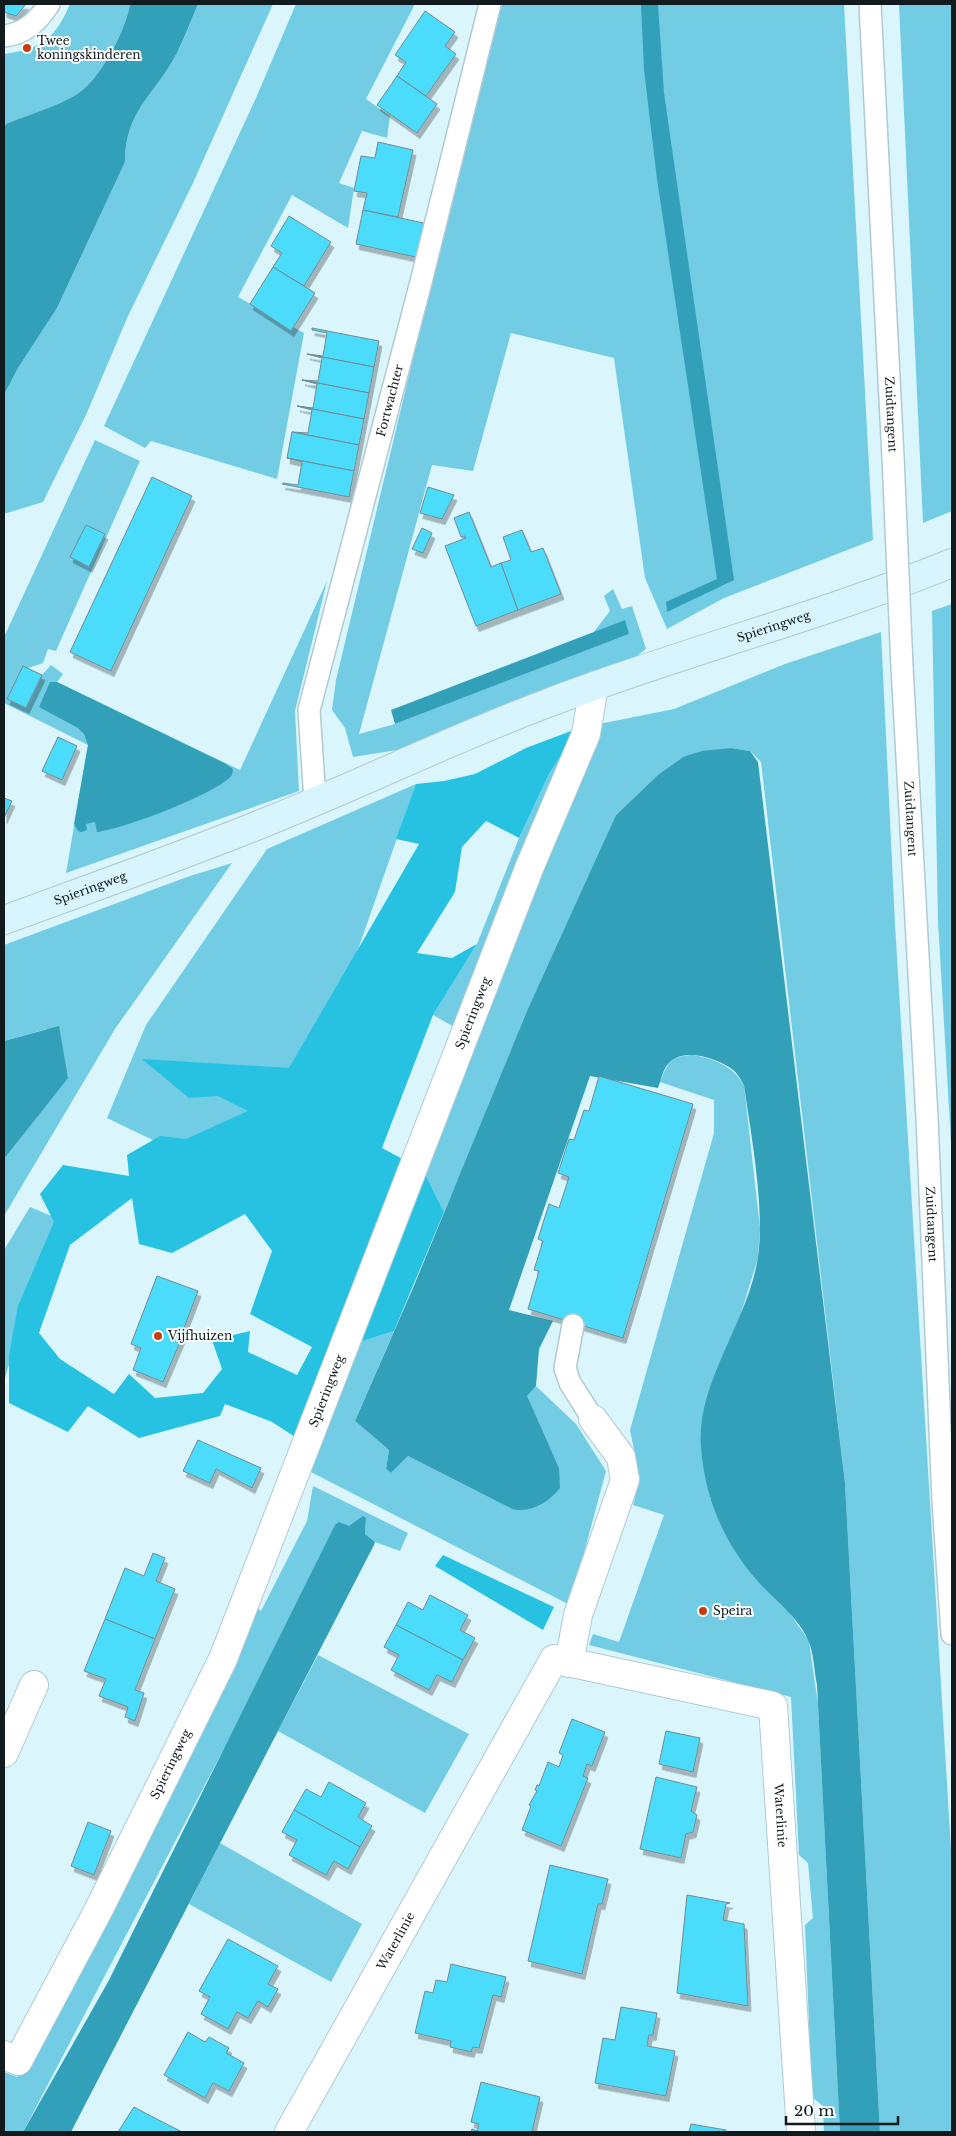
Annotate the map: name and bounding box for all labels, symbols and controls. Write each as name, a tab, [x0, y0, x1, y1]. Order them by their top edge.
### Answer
place label: Twee koningskinderen	[37, 33, 141, 62]
marker: Twee koningskinderen	[21, 42, 33, 54]
street label: Fortwachter	[373, 362, 406, 438]
street label: Zuidtangent	[882, 376, 901, 453]
street label: Spieringweg	[735, 607, 813, 645]
street label: Zuidtangent	[901, 781, 921, 857]
street label: Spieringweg	[52, 868, 129, 908]
street label: Spieringweg	[452, 974, 494, 1051]
street label: Zuidtangent	[923, 1186, 941, 1263]
place label: Vijfhuizen	[167, 1328, 232, 1343]
marker: Vijfhuizen	[152, 1330, 164, 1342]
street label: Spieringweg	[306, 1352, 347, 1429]
place label: Speira	[713, 1603, 753, 1618]
marker: Speira	[697, 1605, 709, 1617]
street label: Spieringweg	[147, 1726, 194, 1802]
street label: Waterlinie	[771, 1782, 790, 1848]
street label: Waterlinie	[373, 1909, 418, 1973]
scale bar	[786, 2094, 898, 2126]
text: 20 m	[794, 2101, 834, 2120]

